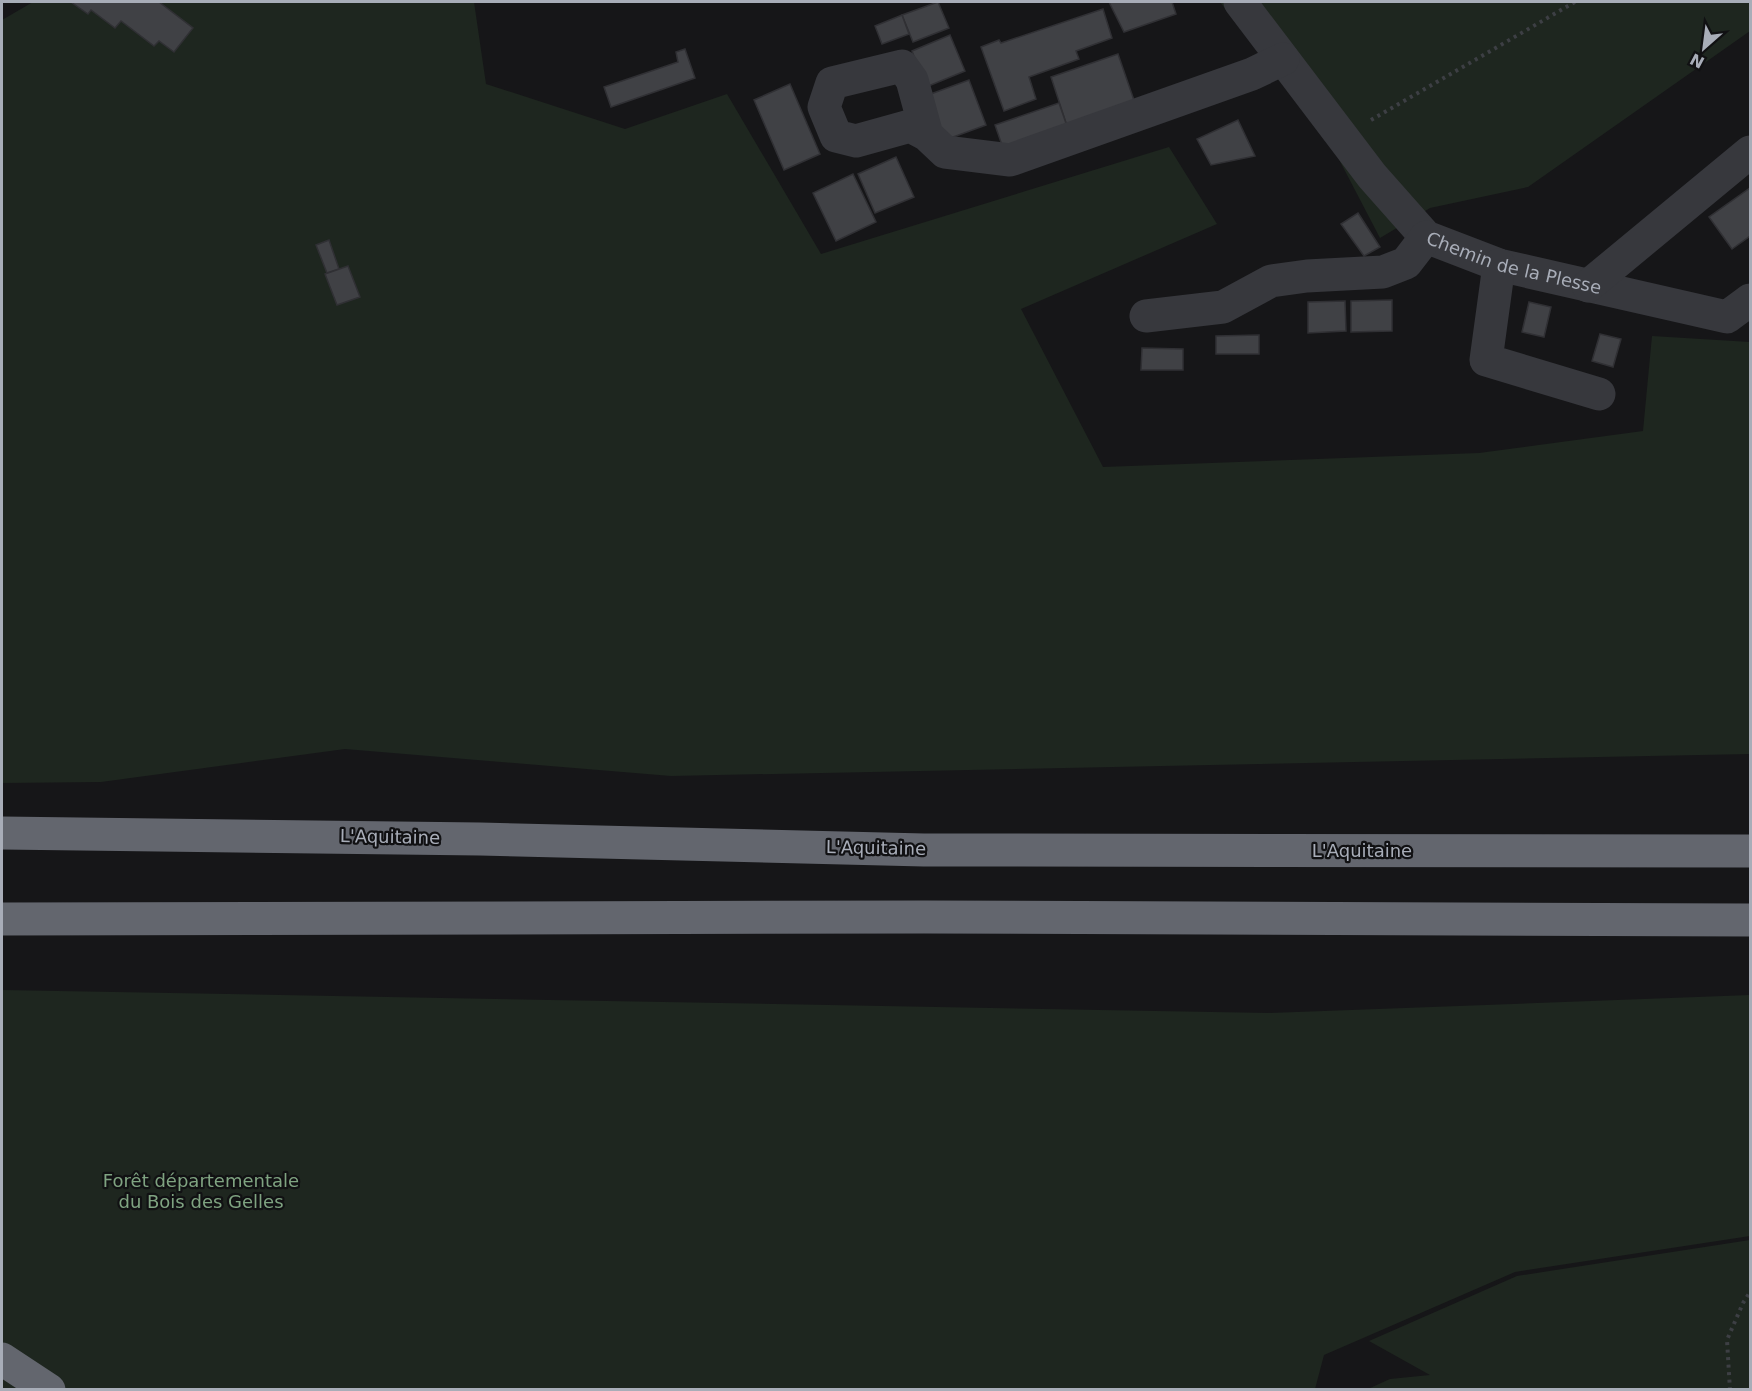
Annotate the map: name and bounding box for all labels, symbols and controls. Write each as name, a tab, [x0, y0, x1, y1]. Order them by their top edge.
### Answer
north arrow	[1674, 18, 1734, 78]
text: N	[1687, 49, 1708, 72]
street label: Chemin de la Plesse	[1424, 227, 1604, 298]
street label: L'Aquitaine	[340, 825, 440, 848]
street label: L'Aquitaine	[826, 836, 926, 859]
street label: L'Aquitaine	[1312, 840, 1412, 861]
park label: Forêt départementale du Bois des Gelles	[103, 1170, 299, 1212]

